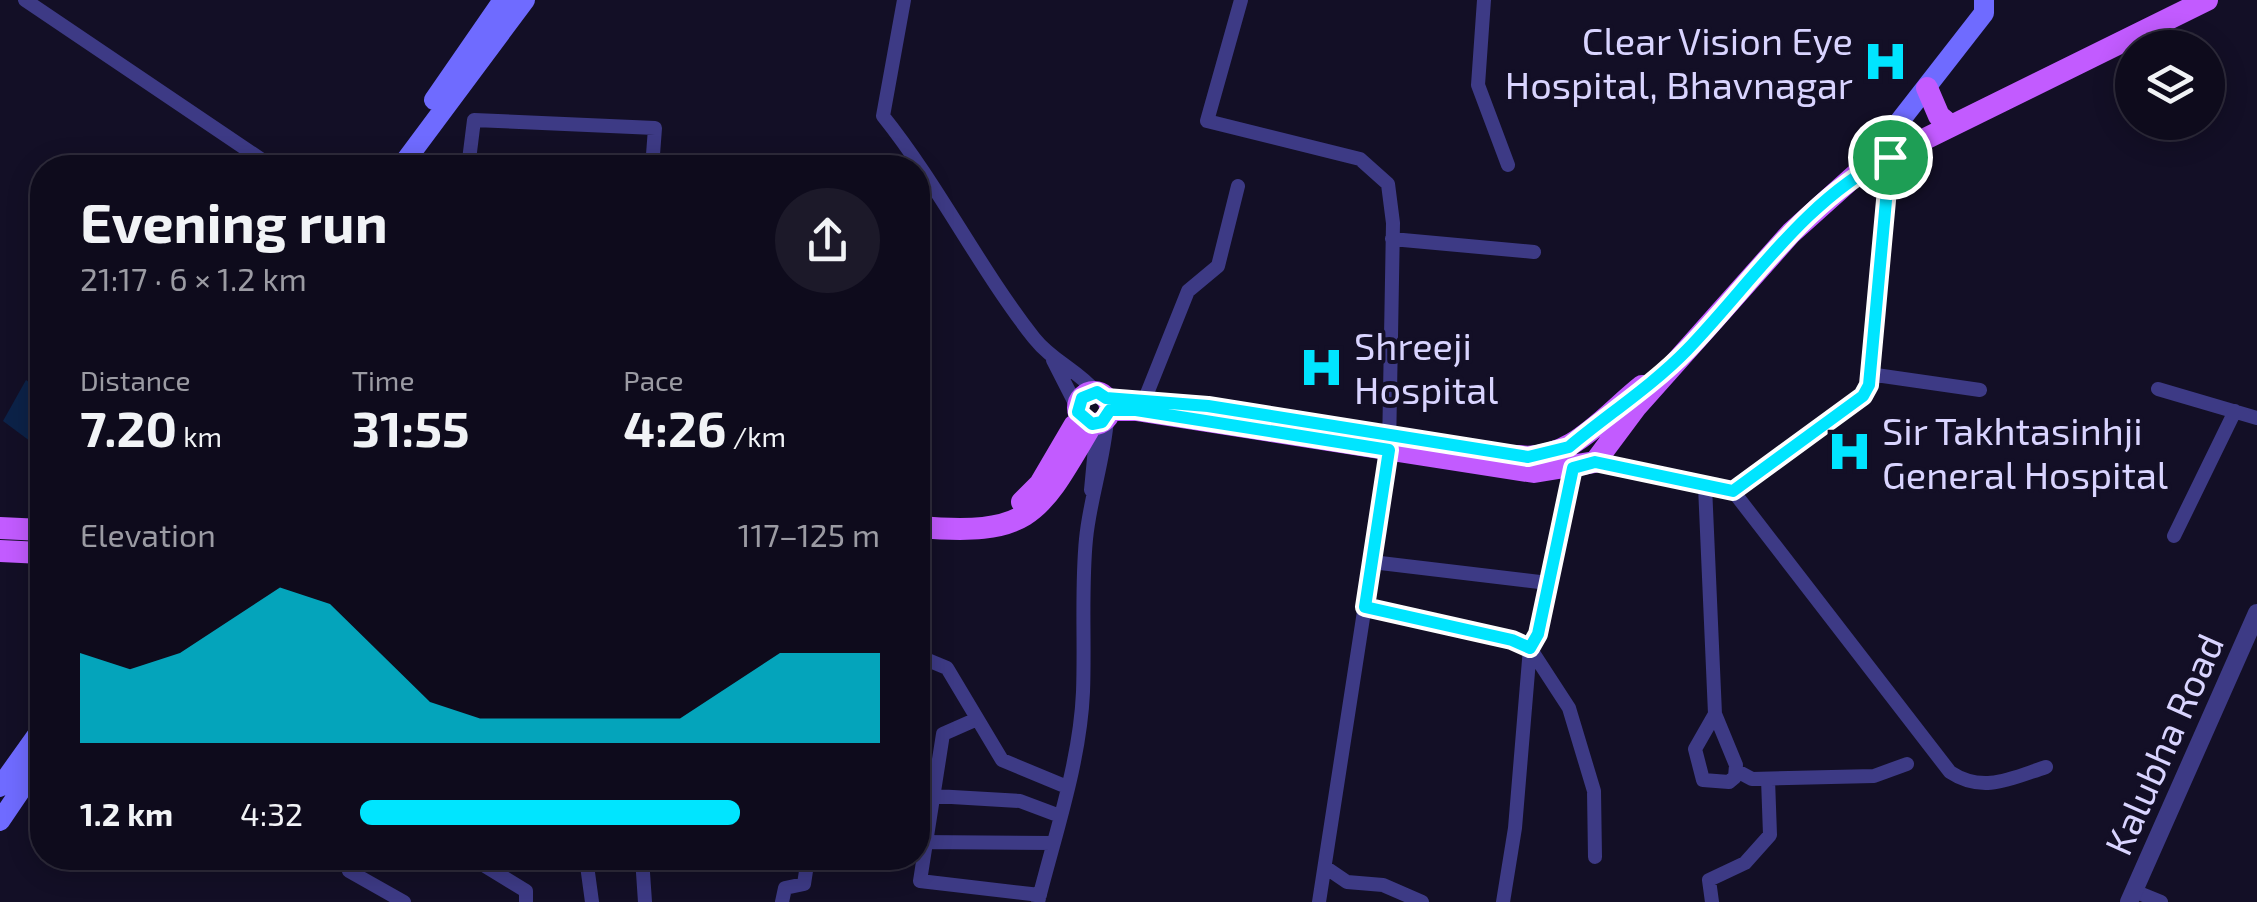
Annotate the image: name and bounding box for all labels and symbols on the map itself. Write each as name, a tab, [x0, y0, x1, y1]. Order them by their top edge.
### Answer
place label: Clear Vision Eye Hospital, Bhavnagar	[1505, 17, 1853, 107]
hospital icon: Clear Vision Eye Hospital, Bhavnagar	[1862, 38, 1910, 86]
pin	[1848, 115, 1933, 200]
place label: Shreeji Hospital	[1354, 322, 1498, 412]
hospital icon: Shreeji Hospital	[1297, 343, 1345, 391]
place label: Sir Takhtasinhji General Hospital	[1882, 407, 2168, 497]
hospital icon: Sir Takhtasinhji General Hospital	[1825, 428, 1873, 476]
street label: Kalubha Road	[2094, 626, 2232, 862]

